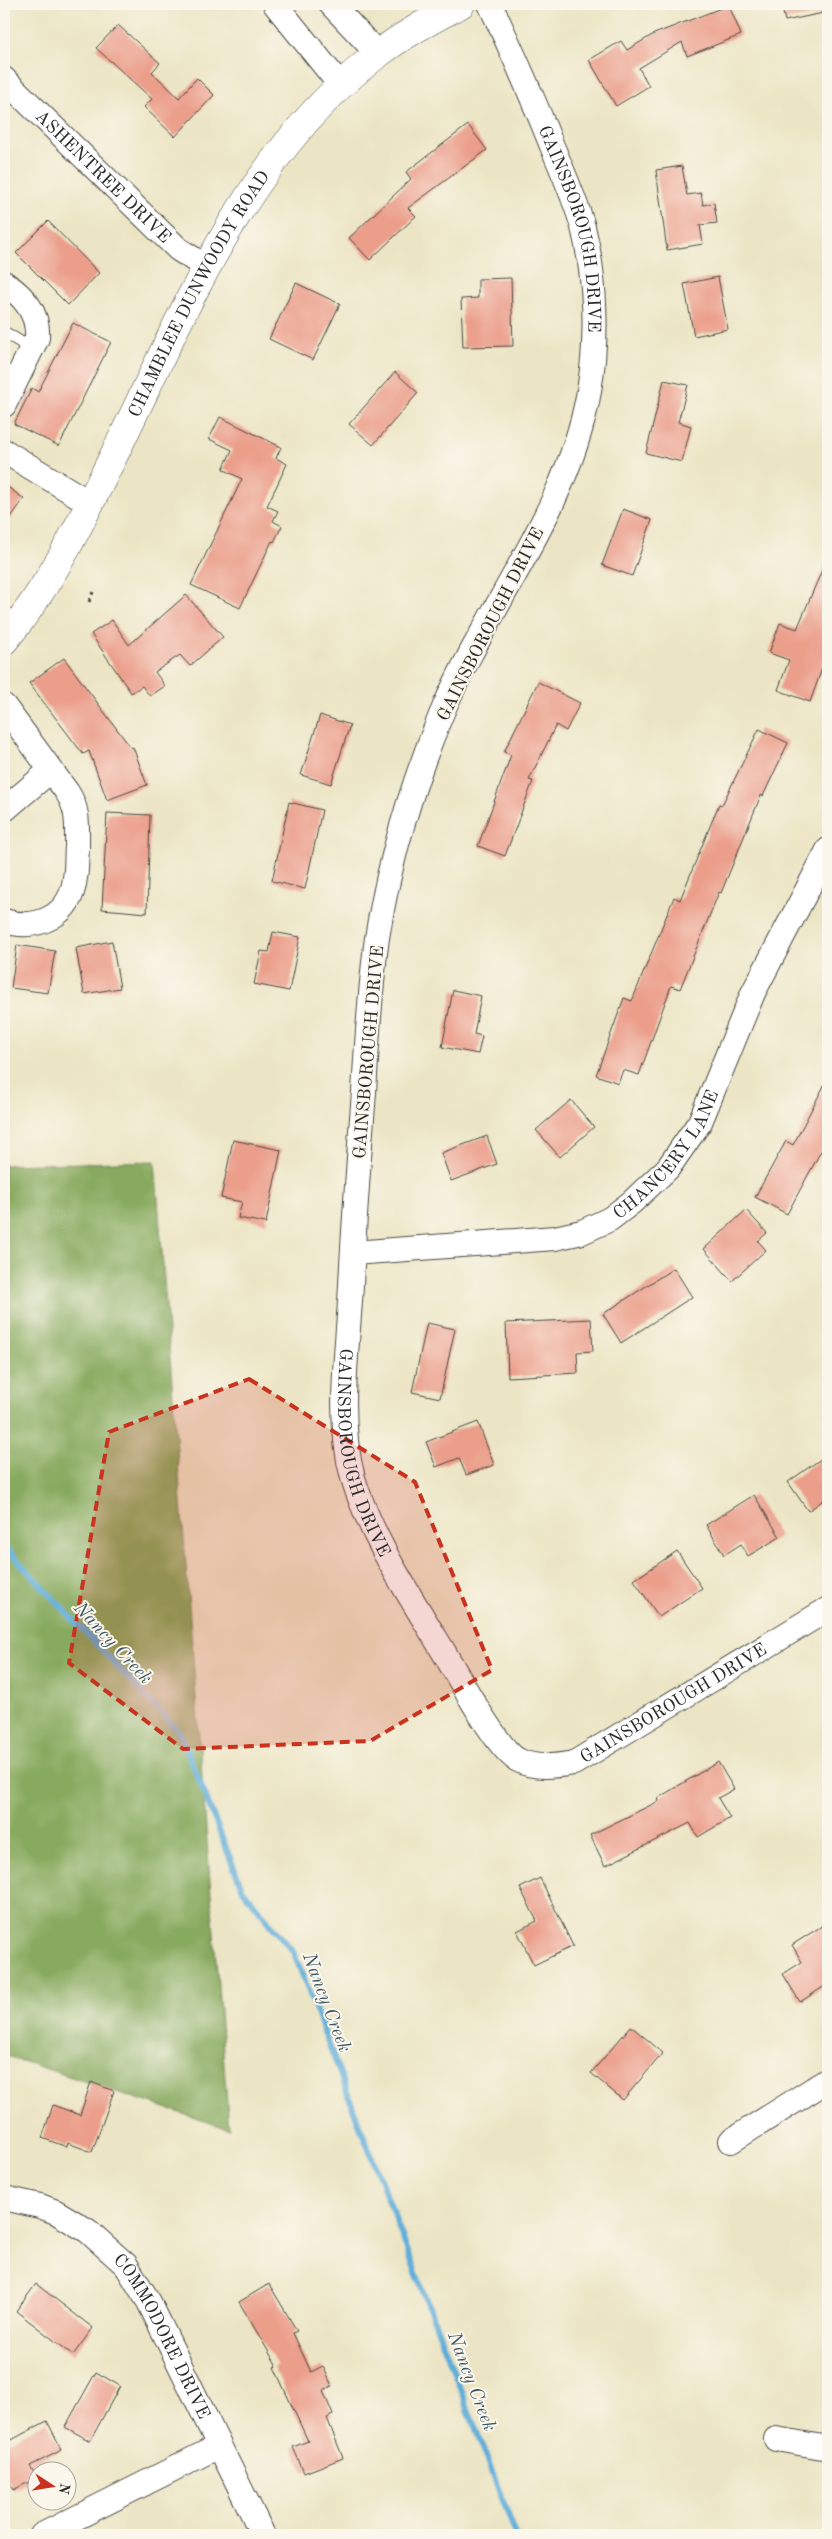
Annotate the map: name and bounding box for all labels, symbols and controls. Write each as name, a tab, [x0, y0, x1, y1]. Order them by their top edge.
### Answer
street label: ASHENTREE DRIVE	[32, 107, 174, 247]
street label: GAINSBOROUGH DRIVE	[535, 123, 603, 333]
street label: CHAMBLEE DUNWOODY ROAD	[126, 168, 273, 420]
street label: GAINSBOROUGH DRIVE	[434, 525, 548, 724]
street label: GAINSBOROUGH DRIVE	[351, 945, 387, 1160]
street label: CHANCERY LANE	[610, 1088, 722, 1223]
street label: GAINSBOROUGH DRIVE	[334, 1348, 393, 1560]
water label: Nancy Creek	[69, 1598, 155, 1689]
street label: GAINSBOROUGH DRIVE	[577, 1640, 770, 1767]
water label: Nancy Creek	[298, 1950, 353, 2055]
street label: COMMODORE DRIVE	[110, 2251, 213, 2422]
water label: Nancy Creek	[443, 2329, 498, 2434]
north arrow	[28, 2462, 78, 2512]
text: N	[56, 2482, 72, 2495]

